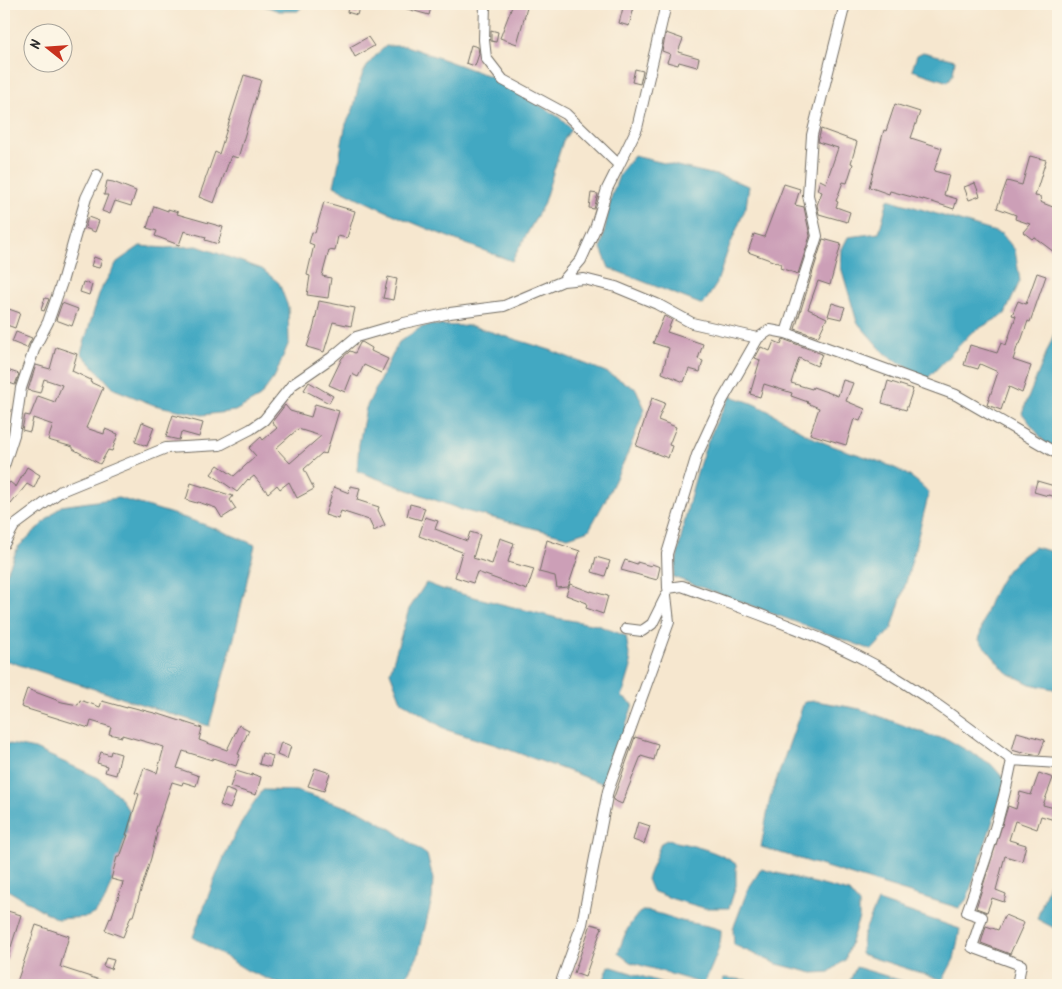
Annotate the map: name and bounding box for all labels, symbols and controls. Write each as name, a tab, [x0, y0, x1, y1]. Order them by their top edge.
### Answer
north arrow	[22, 22, 72, 72]
text: N	[25, 37, 48, 52]

